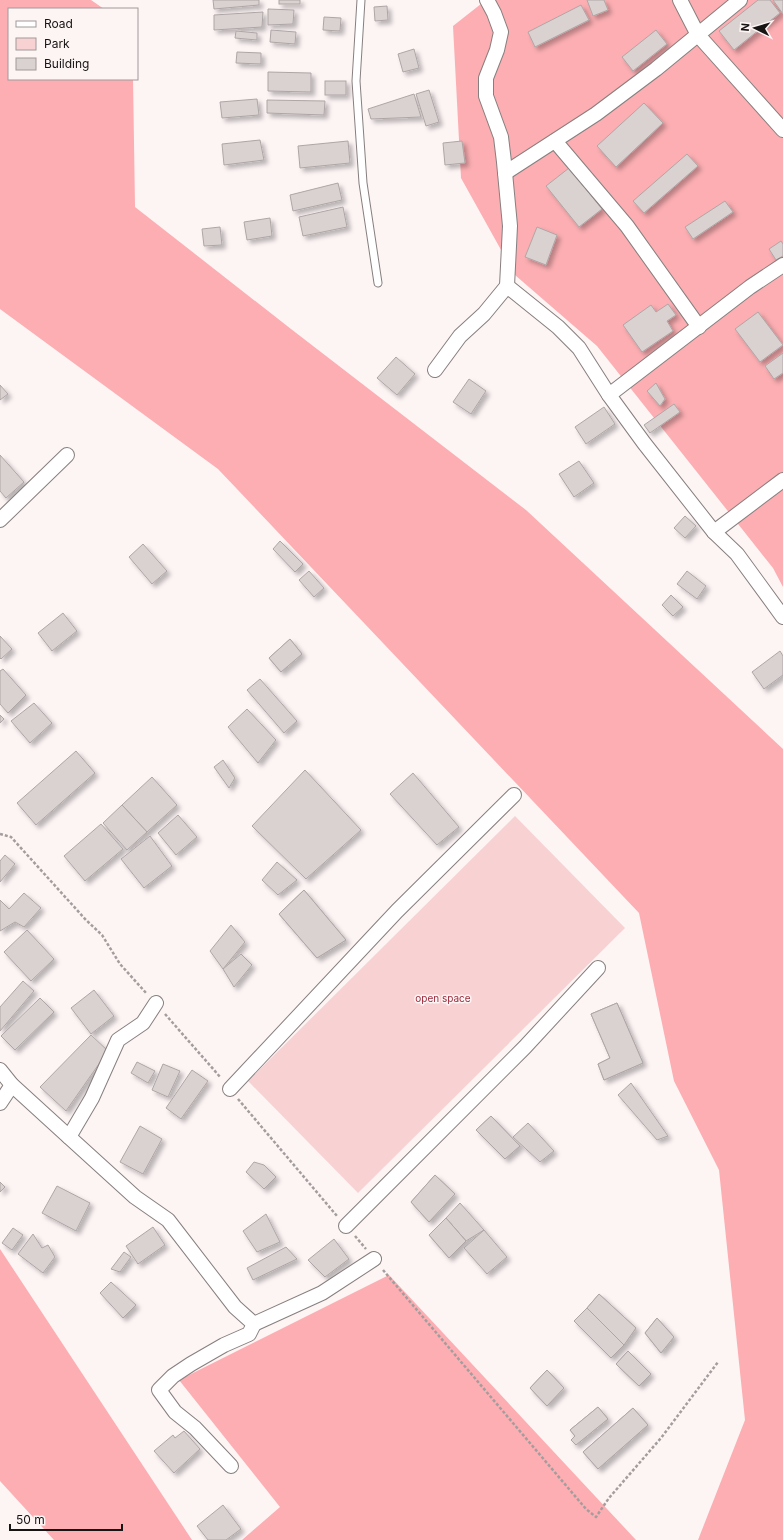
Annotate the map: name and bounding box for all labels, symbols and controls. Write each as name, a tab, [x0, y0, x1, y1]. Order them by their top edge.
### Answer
legend	[8, 8, 138, 80]
north arrow	[735, 8, 775, 48]
text: Road	[44, 16, 73, 31]
text: N	[738, 22, 752, 32]
text: Park	[44, 36, 70, 51]
text: Building	[44, 56, 89, 71]
park label: open space	[415, 992, 471, 1004]
scale bar	[10, 1506, 122, 1532]
text: 50 m	[16, 1512, 45, 1527]

